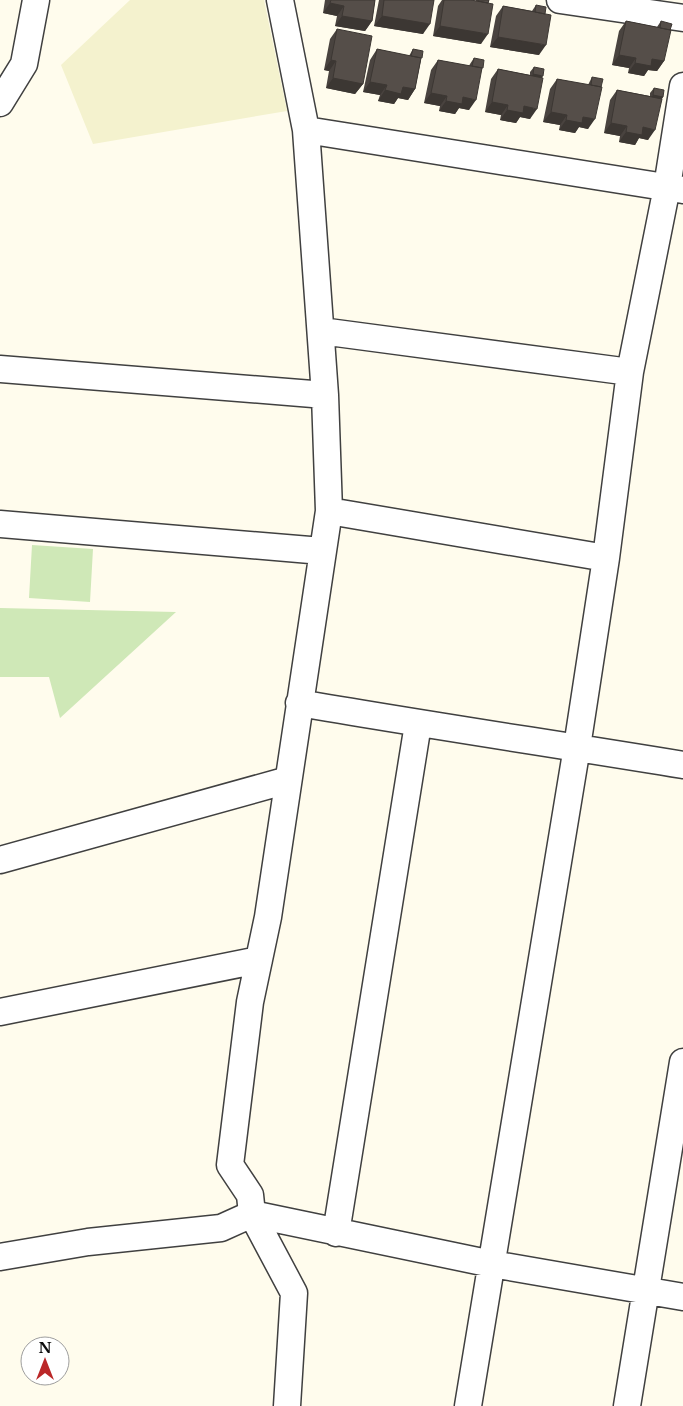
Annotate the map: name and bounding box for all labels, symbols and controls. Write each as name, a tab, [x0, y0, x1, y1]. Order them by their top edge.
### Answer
north arrow	[20, 1336, 70, 1386]
text: N	[38, 1339, 52, 1357]

